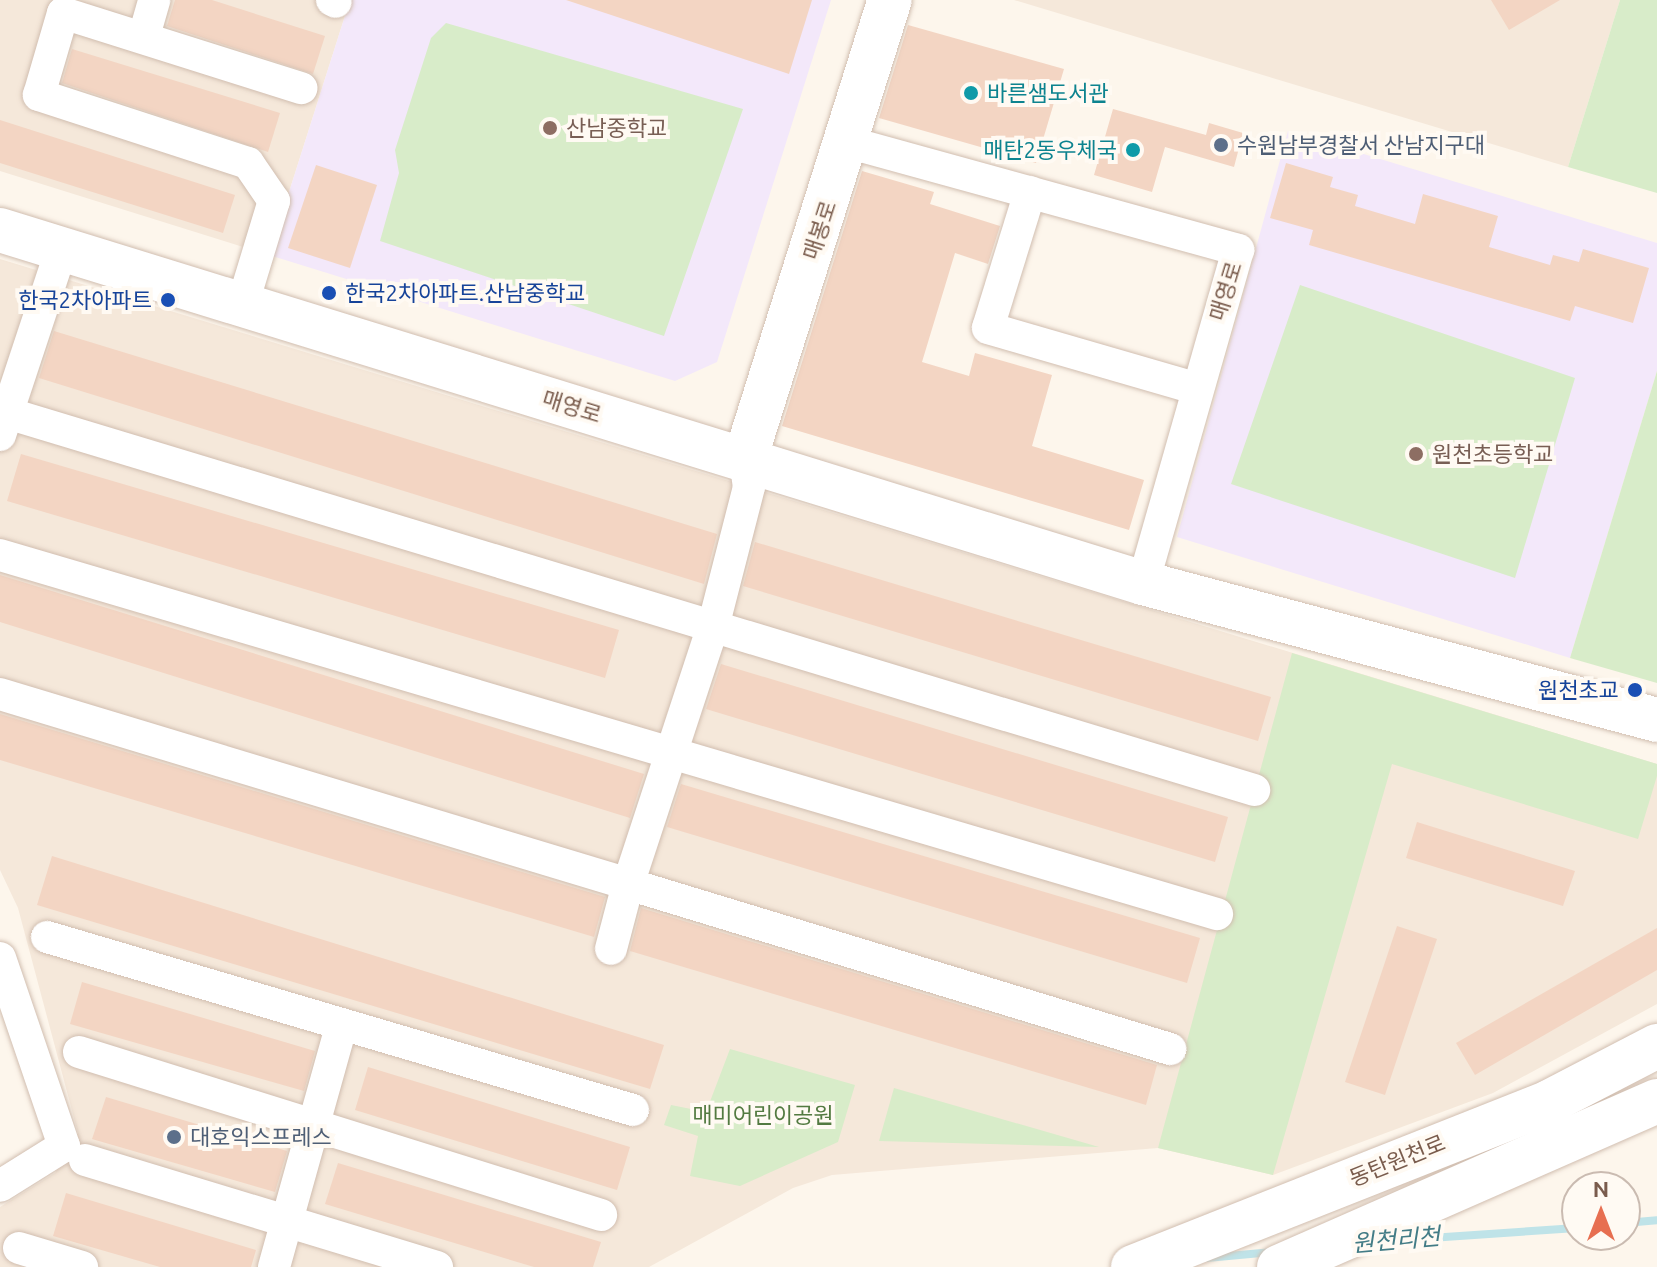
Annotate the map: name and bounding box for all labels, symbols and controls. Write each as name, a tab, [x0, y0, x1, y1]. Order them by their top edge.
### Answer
place label: 바른샘도서관	[987, 80, 1108, 106]
marker: 바른샘도서관	[962, 84, 980, 102]
place label: 산남중학교	[566, 115, 667, 141]
marker: 산남중학교	[541, 119, 559, 137]
place label: 수원남부경찰서 산남지구대	[1237, 132, 1485, 158]
marker: 수원남부경찰서 산남지구대	[1212, 136, 1230, 154]
place label: 매탄2동우체국	[983, 137, 1117, 163]
marker: 매탄2동우체국	[1124, 141, 1142, 159]
street label: 매봉로	[797, 197, 841, 263]
street label: 매영로	[1204, 258, 1246, 324]
place label: 한국2차아파트.산남중학교	[345, 280, 585, 306]
marker: 한국2차아파트.산남중학교	[320, 284, 338, 302]
place label: 한국2차아파트	[18, 287, 152, 313]
marker: 한국2차아파트	[159, 291, 177, 309]
street label: 매영로	[539, 385, 605, 427]
place label: 원천초등학교	[1432, 441, 1553, 467]
marker: 원천초등학교	[1407, 445, 1425, 463]
place label: 원천초교	[1538, 677, 1619, 703]
marker: 원천초교	[1626, 681, 1644, 699]
park label: 매미어린이공원	[692, 1102, 834, 1128]
place label: 대호익스프레스	[190, 1124, 332, 1150]
marker: 대호익스프레스	[165, 1128, 183, 1146]
street label: 동탄원천로	[1345, 1129, 1449, 1191]
north arrow	[1561, 1171, 1641, 1251]
text: N	[1593, 1176, 1609, 1201]
water label: 원천리천	[1351, 1222, 1441, 1258]

